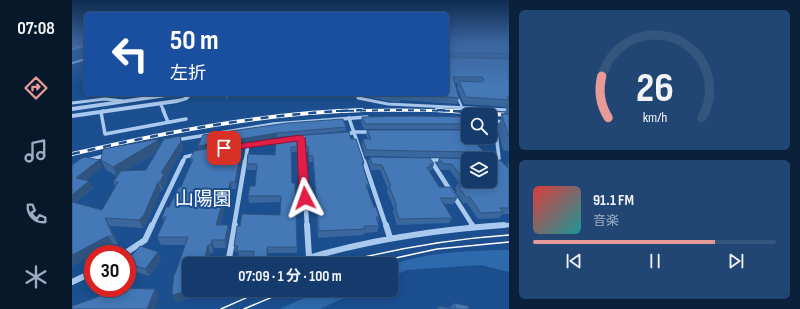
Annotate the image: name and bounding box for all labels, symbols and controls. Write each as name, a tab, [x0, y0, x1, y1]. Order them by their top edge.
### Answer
text: 07:08	[17, 18, 55, 39]
text: 50 m	[170, 24, 219, 57]
icon: left	[104, 28, 156, 80]
text: 左折	[170, 63, 206, 84]
text: 26	[636, 64, 673, 113]
icon: directions	[22, 74, 50, 102]
map controls	[461, 108, 497, 188]
button: search	[461, 108, 497, 144]
text: km/h	[642, 108, 667, 125]
pin	[207, 131, 241, 165]
icon: music	[22, 137, 50, 165]
icon: arrive	[213, 137, 235, 159]
button: layers	[461, 152, 497, 188]
position arrow	[284, 177, 326, 219]
district label: 山陽園	[174, 188, 232, 211]
text: 91.1 FM	[593, 191, 634, 210]
icon: phone	[22, 200, 50, 228]
text: 音楽	[593, 213, 619, 229]
speed limit sign: 30	[84, 245, 136, 297]
icon: previous	[563, 250, 585, 272]
icon: pause	[644, 250, 666, 272]
icon: next	[725, 250, 747, 272]
icon: climate	[22, 263, 50, 291]
text: 07:09 · 1 分 · 100 m	[238, 267, 342, 286]

